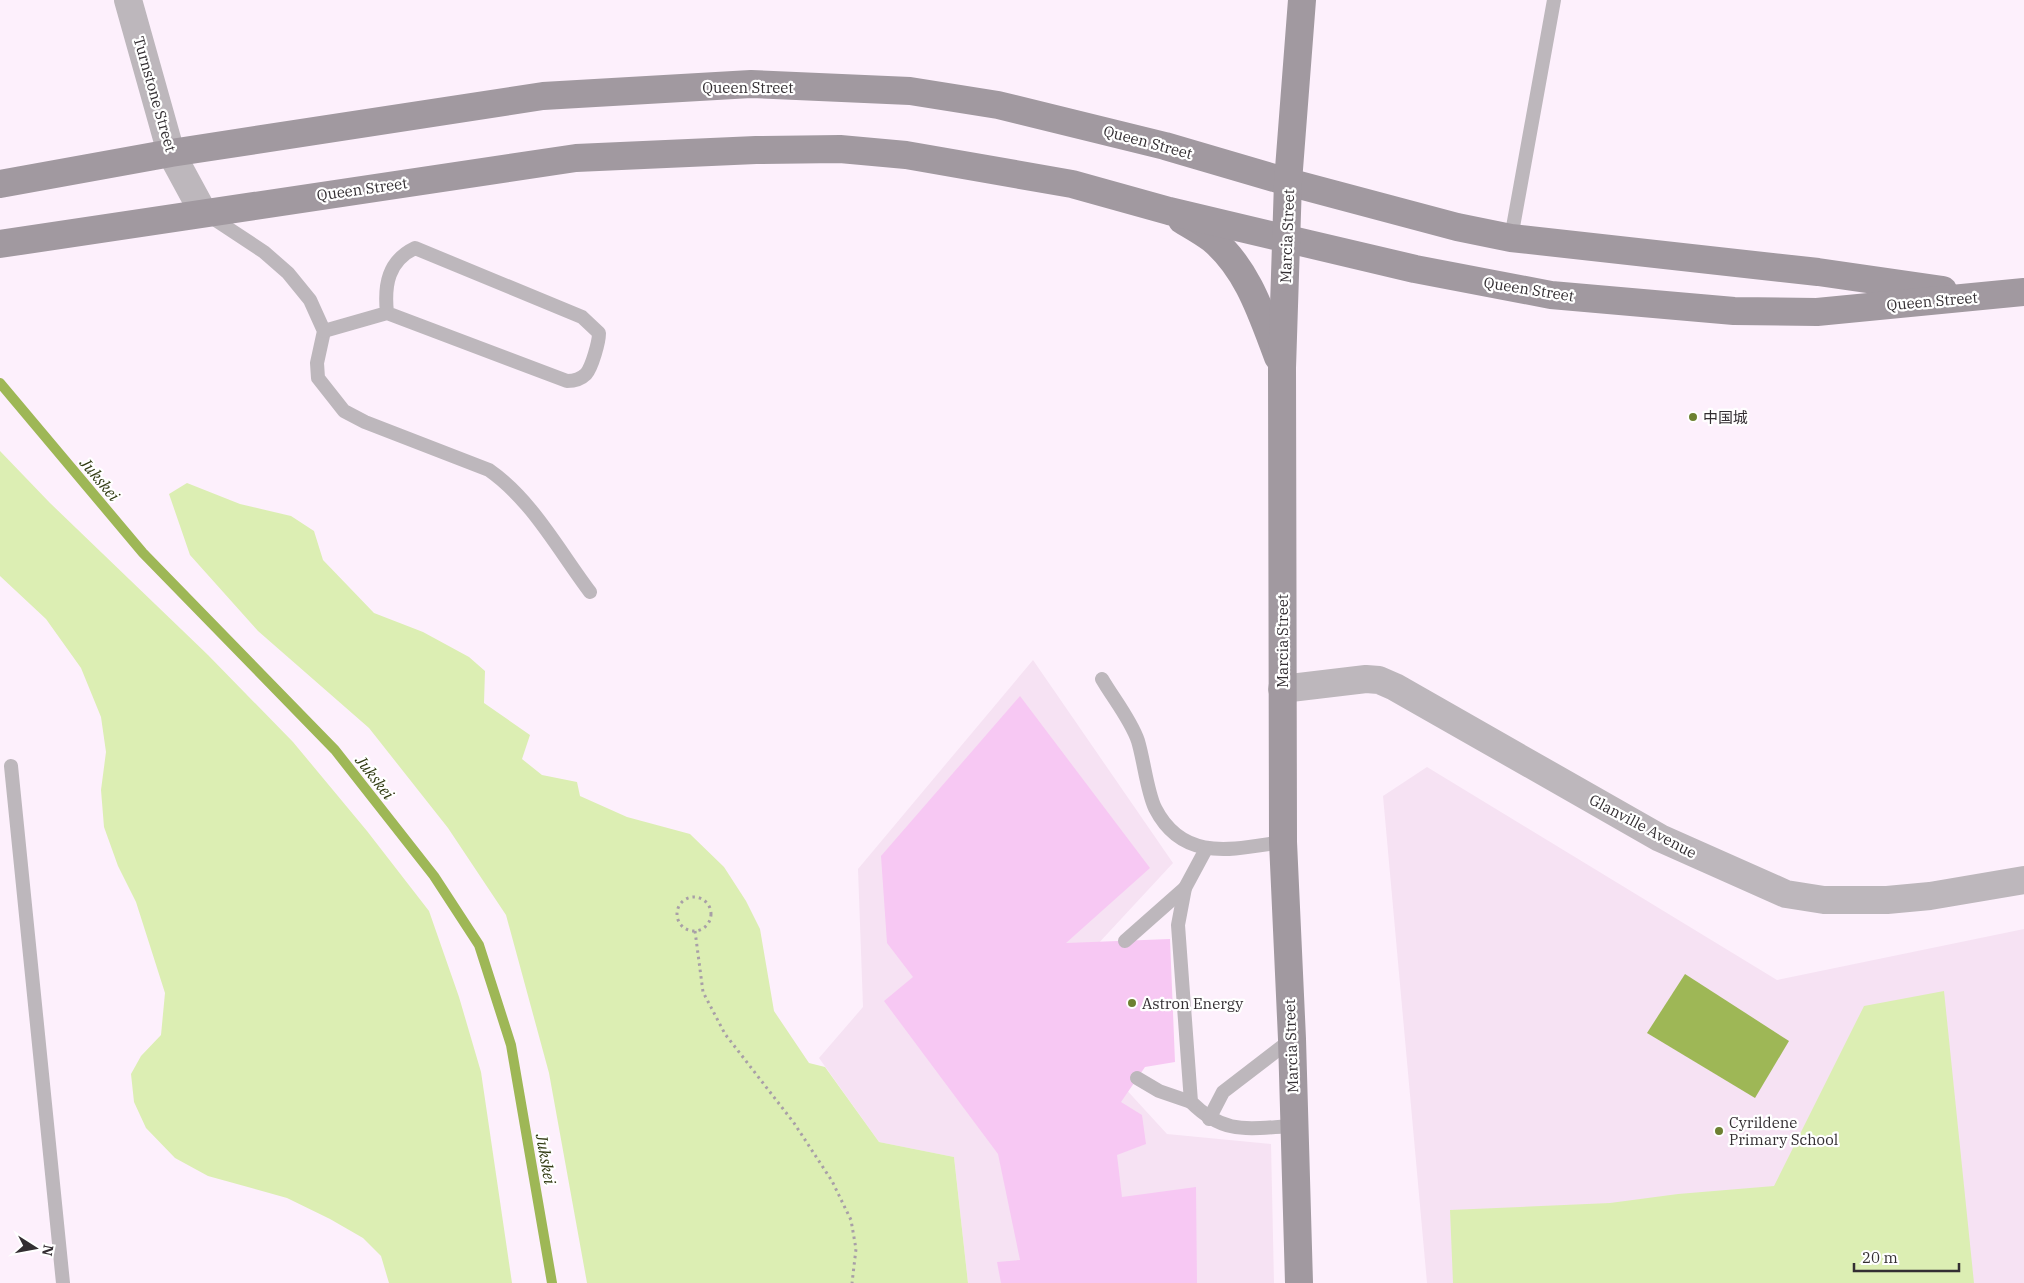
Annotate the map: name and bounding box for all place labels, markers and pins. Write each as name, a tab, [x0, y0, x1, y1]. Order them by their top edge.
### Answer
place label: 中国城	[1703, 408, 1748, 427]
marker: 中国城	[1687, 411, 1699, 423]
place label: Astron Energy	[1142, 994, 1243, 1013]
marker: Astron Energy	[1126, 997, 1138, 1009]
place label: Cyrildene Primary School	[1729, 1113, 1838, 1149]
marker: Cyrildene Primary School	[1713, 1125, 1725, 1137]

